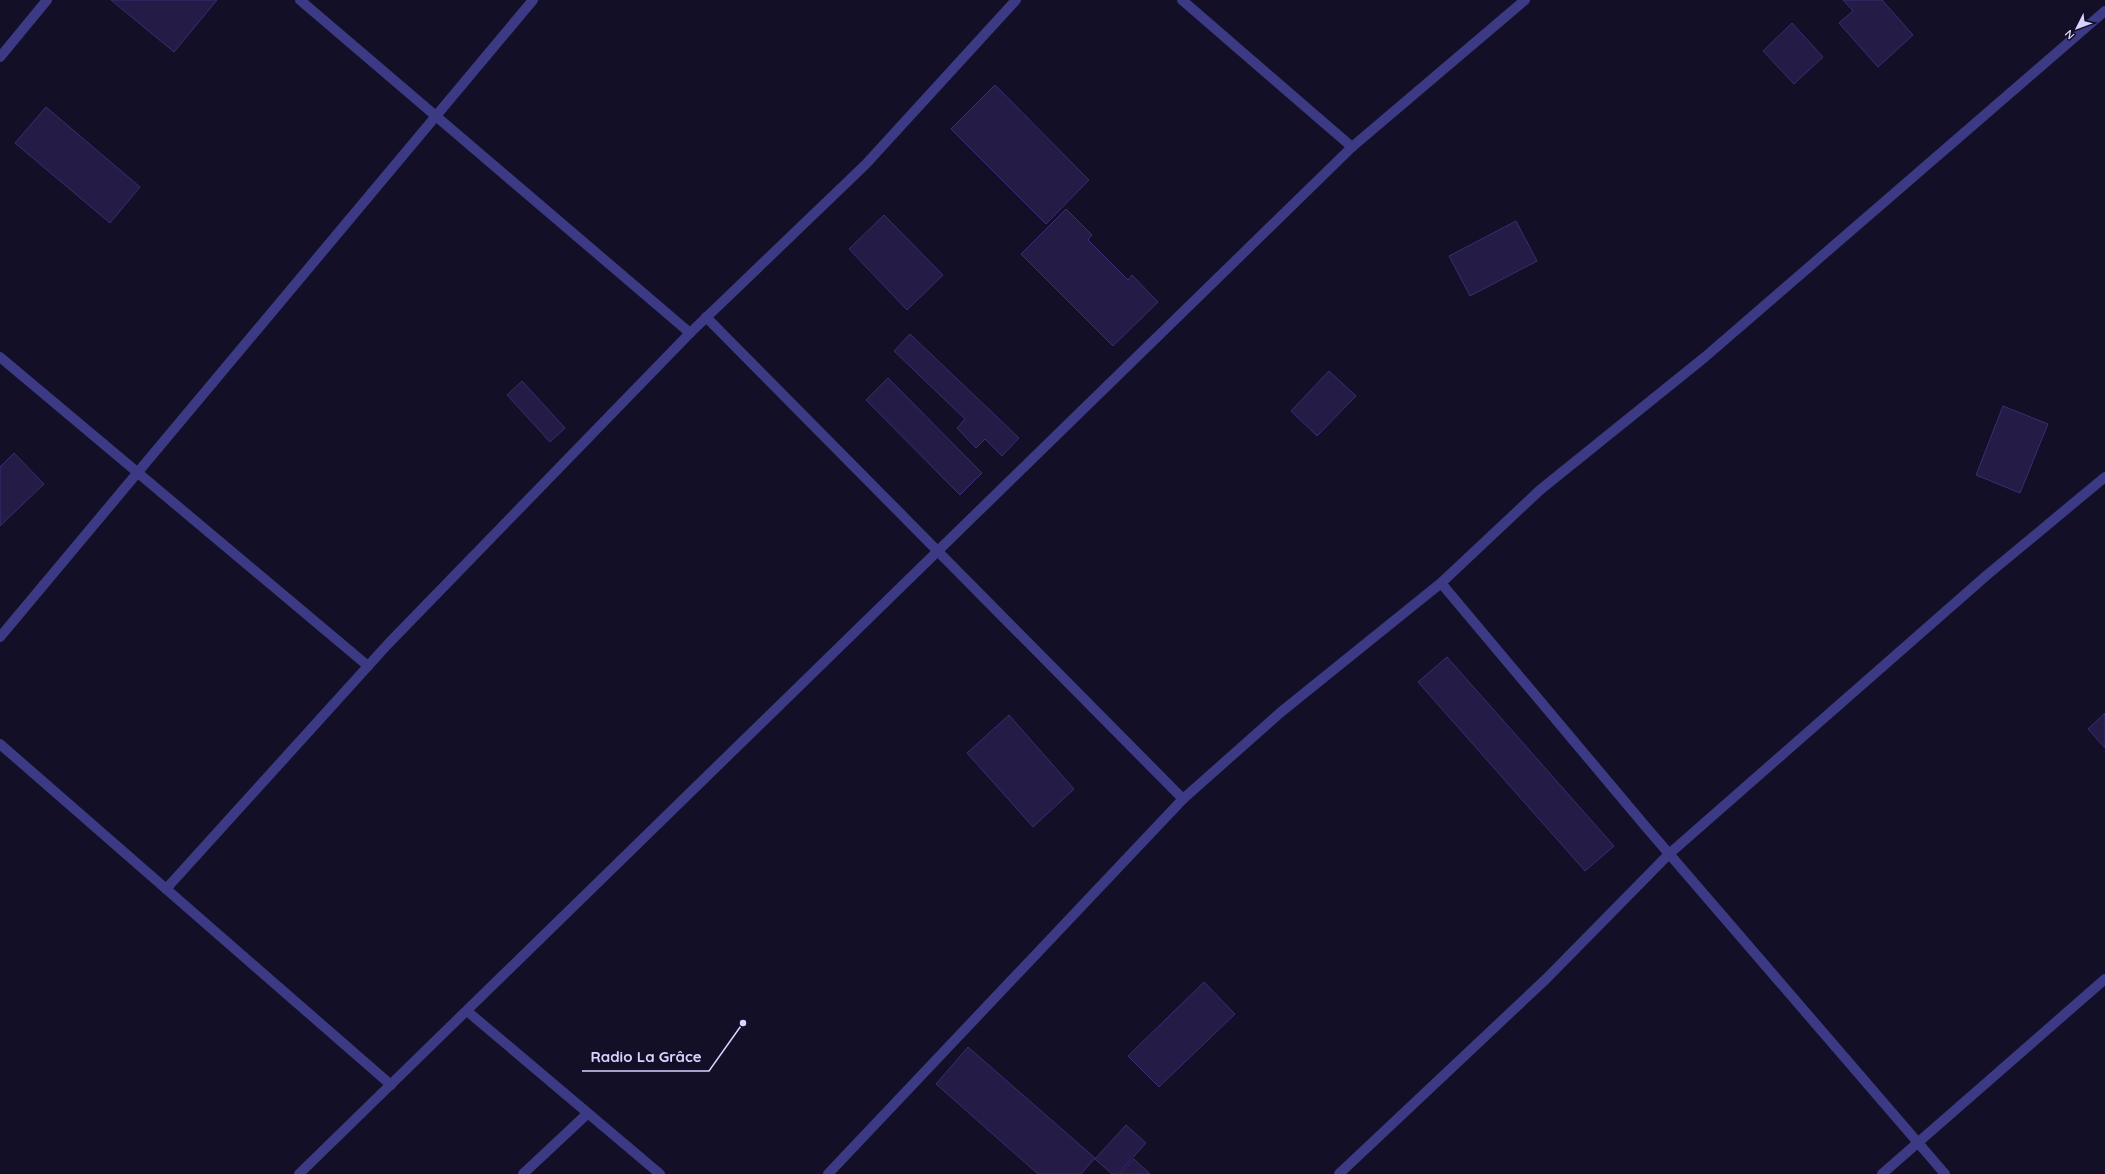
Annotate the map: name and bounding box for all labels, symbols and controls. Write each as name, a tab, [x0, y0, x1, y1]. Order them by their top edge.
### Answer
north arrow	[2057, 8, 2097, 48]
text: N	[2062, 27, 2077, 42]
callout: Radio La Grâce	[582, 1044, 709, 1071]
text: Radio La Grâce	[590, 1047, 702, 1066]

